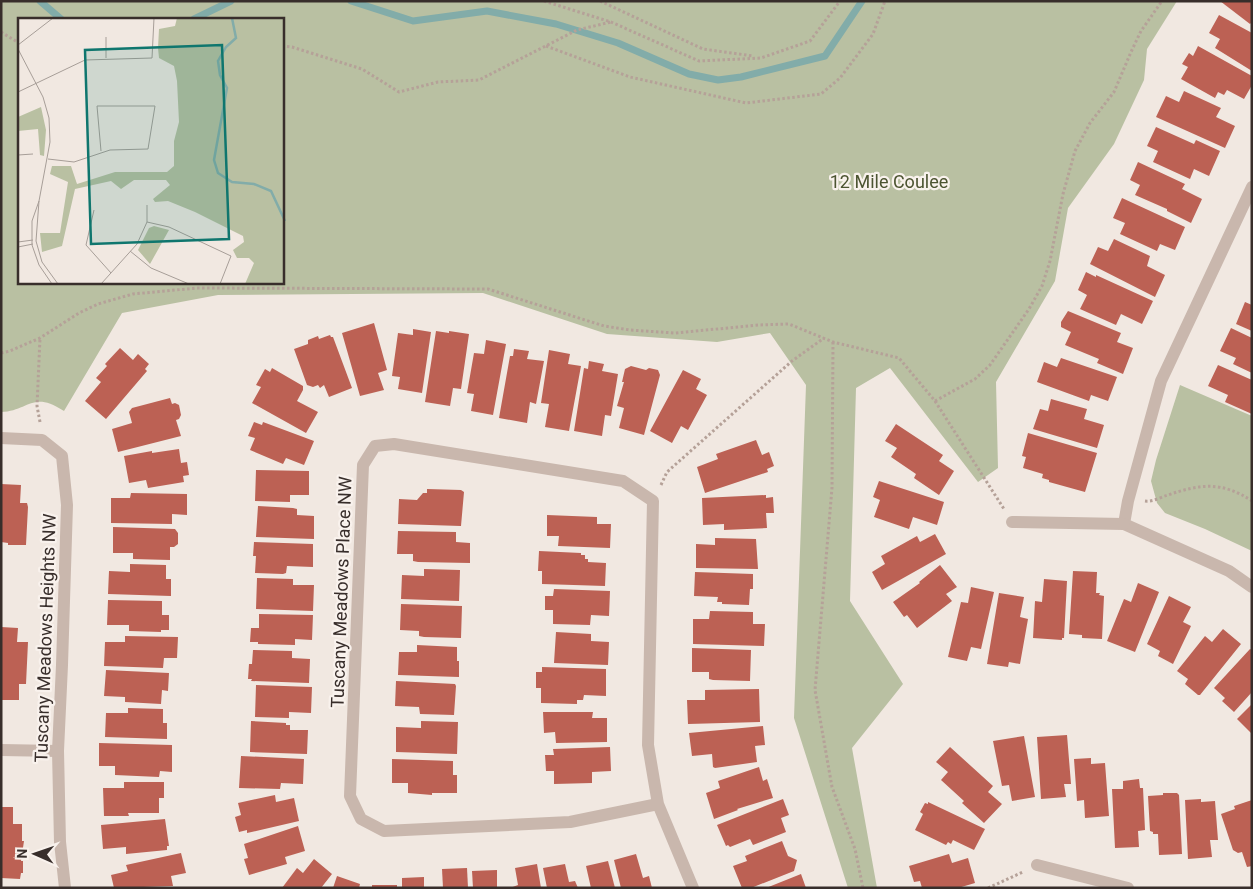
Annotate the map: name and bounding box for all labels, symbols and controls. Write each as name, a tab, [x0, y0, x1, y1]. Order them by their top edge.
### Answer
inset map	[18, 18, 284, 284]
park label: 12 Mile Coulee	[830, 171, 948, 192]
street label: Tuscany Meadows Place NW	[326, 476, 356, 708]
street label: Tuscany Meadows Heights NW	[30, 513, 60, 763]
north arrow	[10, 829, 60, 879]
text: N	[14, 848, 30, 859]

